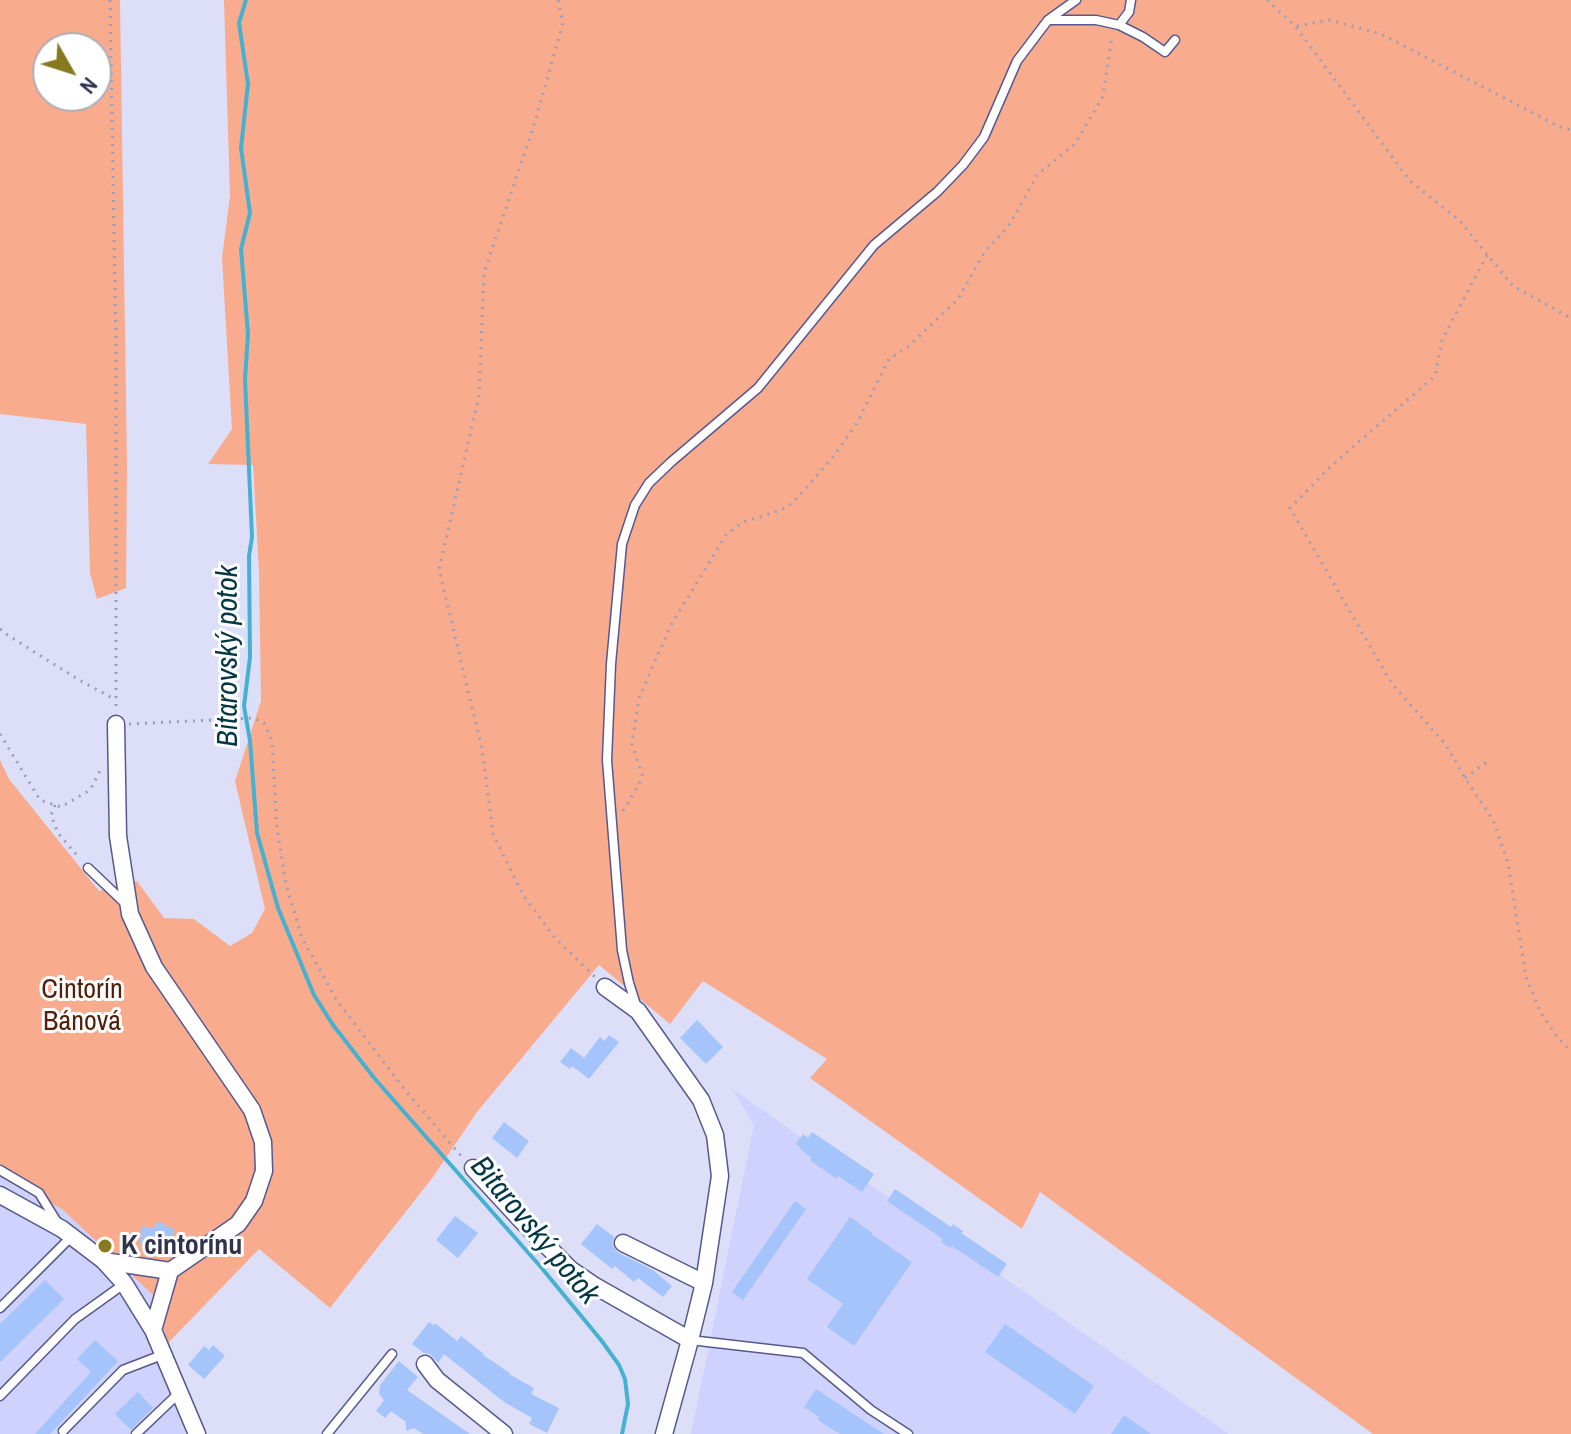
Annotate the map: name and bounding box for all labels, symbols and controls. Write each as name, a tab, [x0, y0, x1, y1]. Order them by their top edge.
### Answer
north arrow	[32, 32, 112, 112]
text: N	[73, 71, 105, 100]
water label: Bitarovský potok	[211, 565, 247, 747]
park label: Cintorín Bánová	[41, 973, 123, 1039]
water label: Bitarovský potok	[462, 1150, 606, 1312]
place label: K cintorínu	[121, 1229, 242, 1263]
marker: K cintorínu	[96, 1237, 114, 1255]

